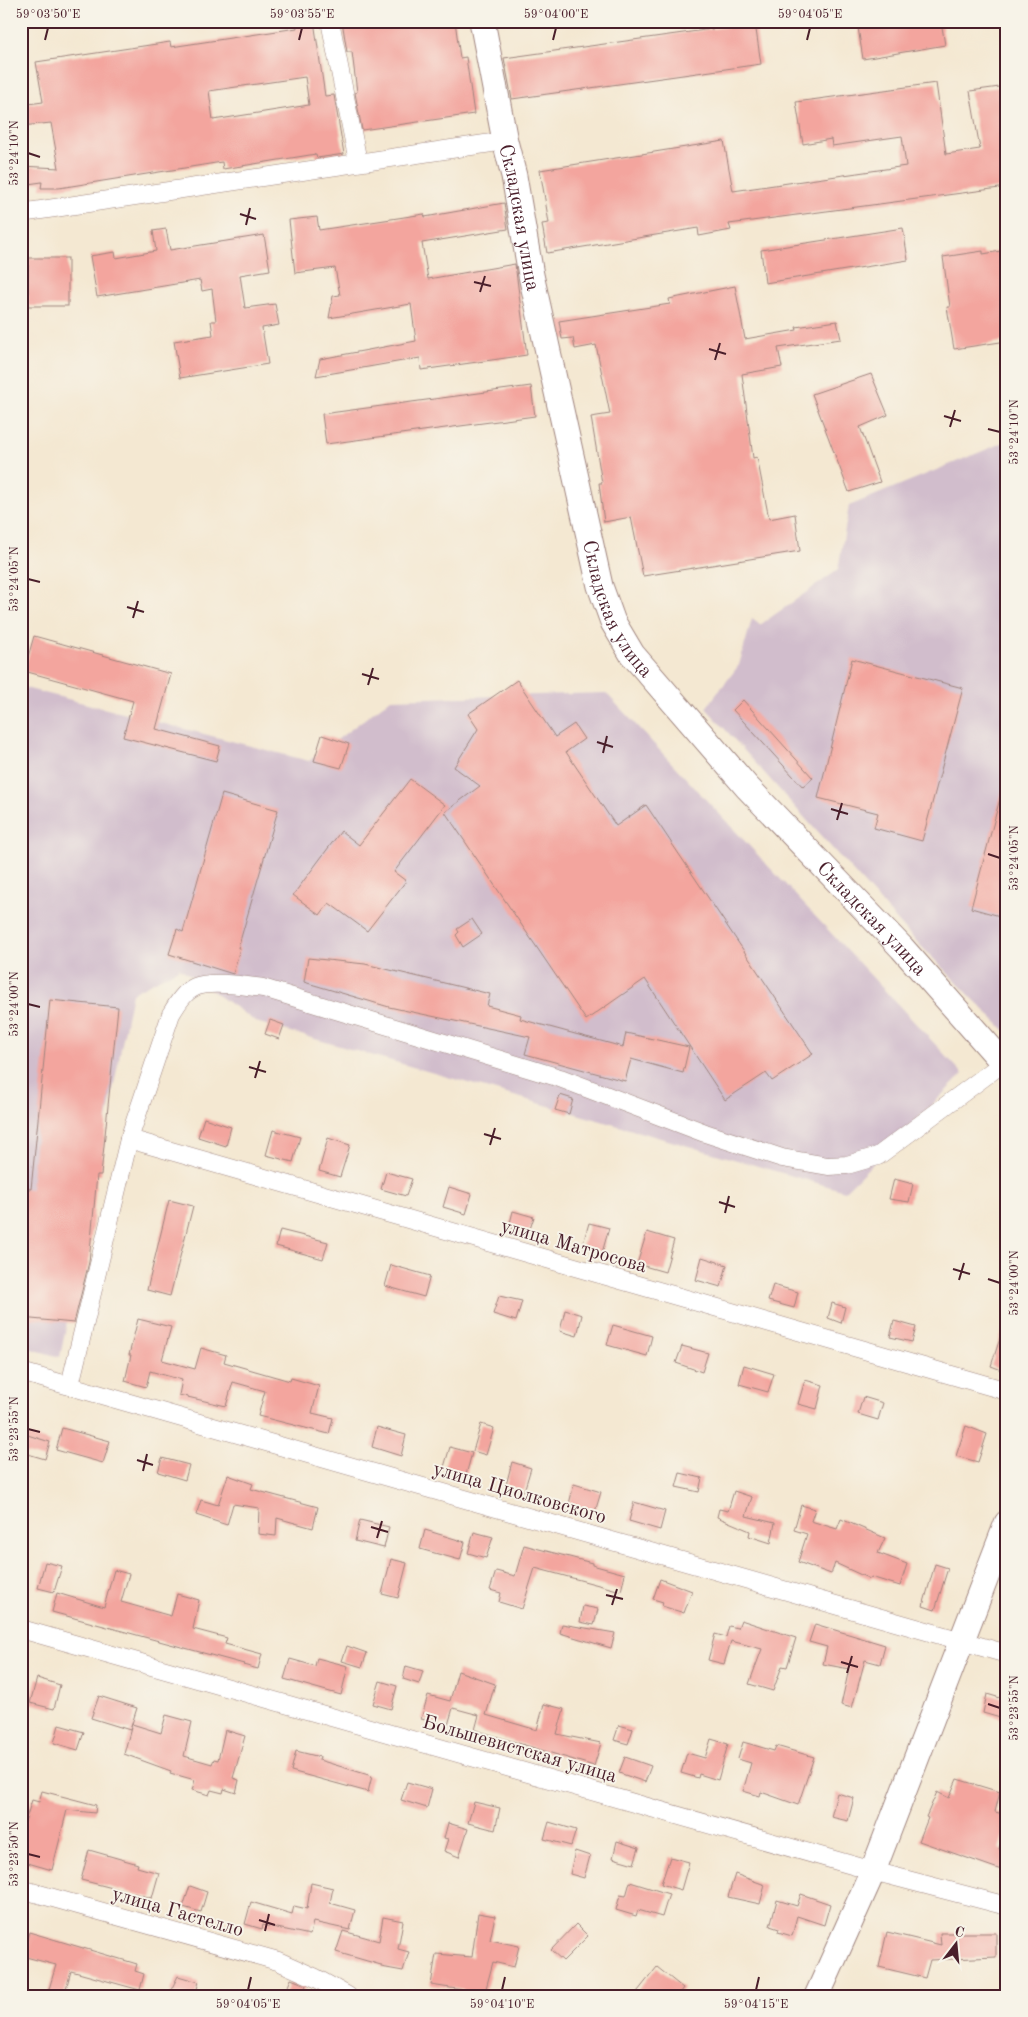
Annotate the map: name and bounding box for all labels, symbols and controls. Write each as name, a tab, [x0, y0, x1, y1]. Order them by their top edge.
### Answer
text: 59°03'50"E	[16, 8, 80, 21]
text: 59°03'55"E	[270, 8, 334, 21]
text: 59°04'00"E	[524, 8, 588, 21]
text: 59°04'05"E	[778, 8, 842, 21]
text: 53°24'10"N	[8, 120, 21, 186]
street label: Складская улица	[494, 142, 542, 293]
text: 53°24'10"N	[1008, 399, 1021, 465]
street label: Складская улица	[578, 538, 656, 682]
text: 53°24'05"N	[8, 546, 21, 612]
text: 53°24'05"N	[1008, 825, 1021, 891]
street label: Складская улица	[812, 858, 930, 980]
text: 53°24'00"N	[8, 971, 21, 1037]
street label: улица Матросова	[498, 1216, 649, 1277]
text: 53°24'00"N	[1008, 1250, 1021, 1316]
text: 53°23'55"N	[8, 1396, 21, 1462]
street label: улица Циолковского	[430, 1460, 608, 1528]
text: 53°23'55"N	[1008, 1675, 1021, 1741]
street label: Большевистская улица	[420, 1713, 619, 1787]
text: 53°23'50"N	[8, 1821, 21, 1887]
street label: улица Гастелло	[109, 1885, 246, 1941]
north arrow	[930, 1920, 980, 1970]
text: С	[953, 1924, 966, 1940]
text: 59°04'05"E	[216, 1998, 280, 2011]
text: 59°04'10"E	[470, 1998, 534, 2011]
text: 59°04'15"E	[724, 1998, 788, 2011]

